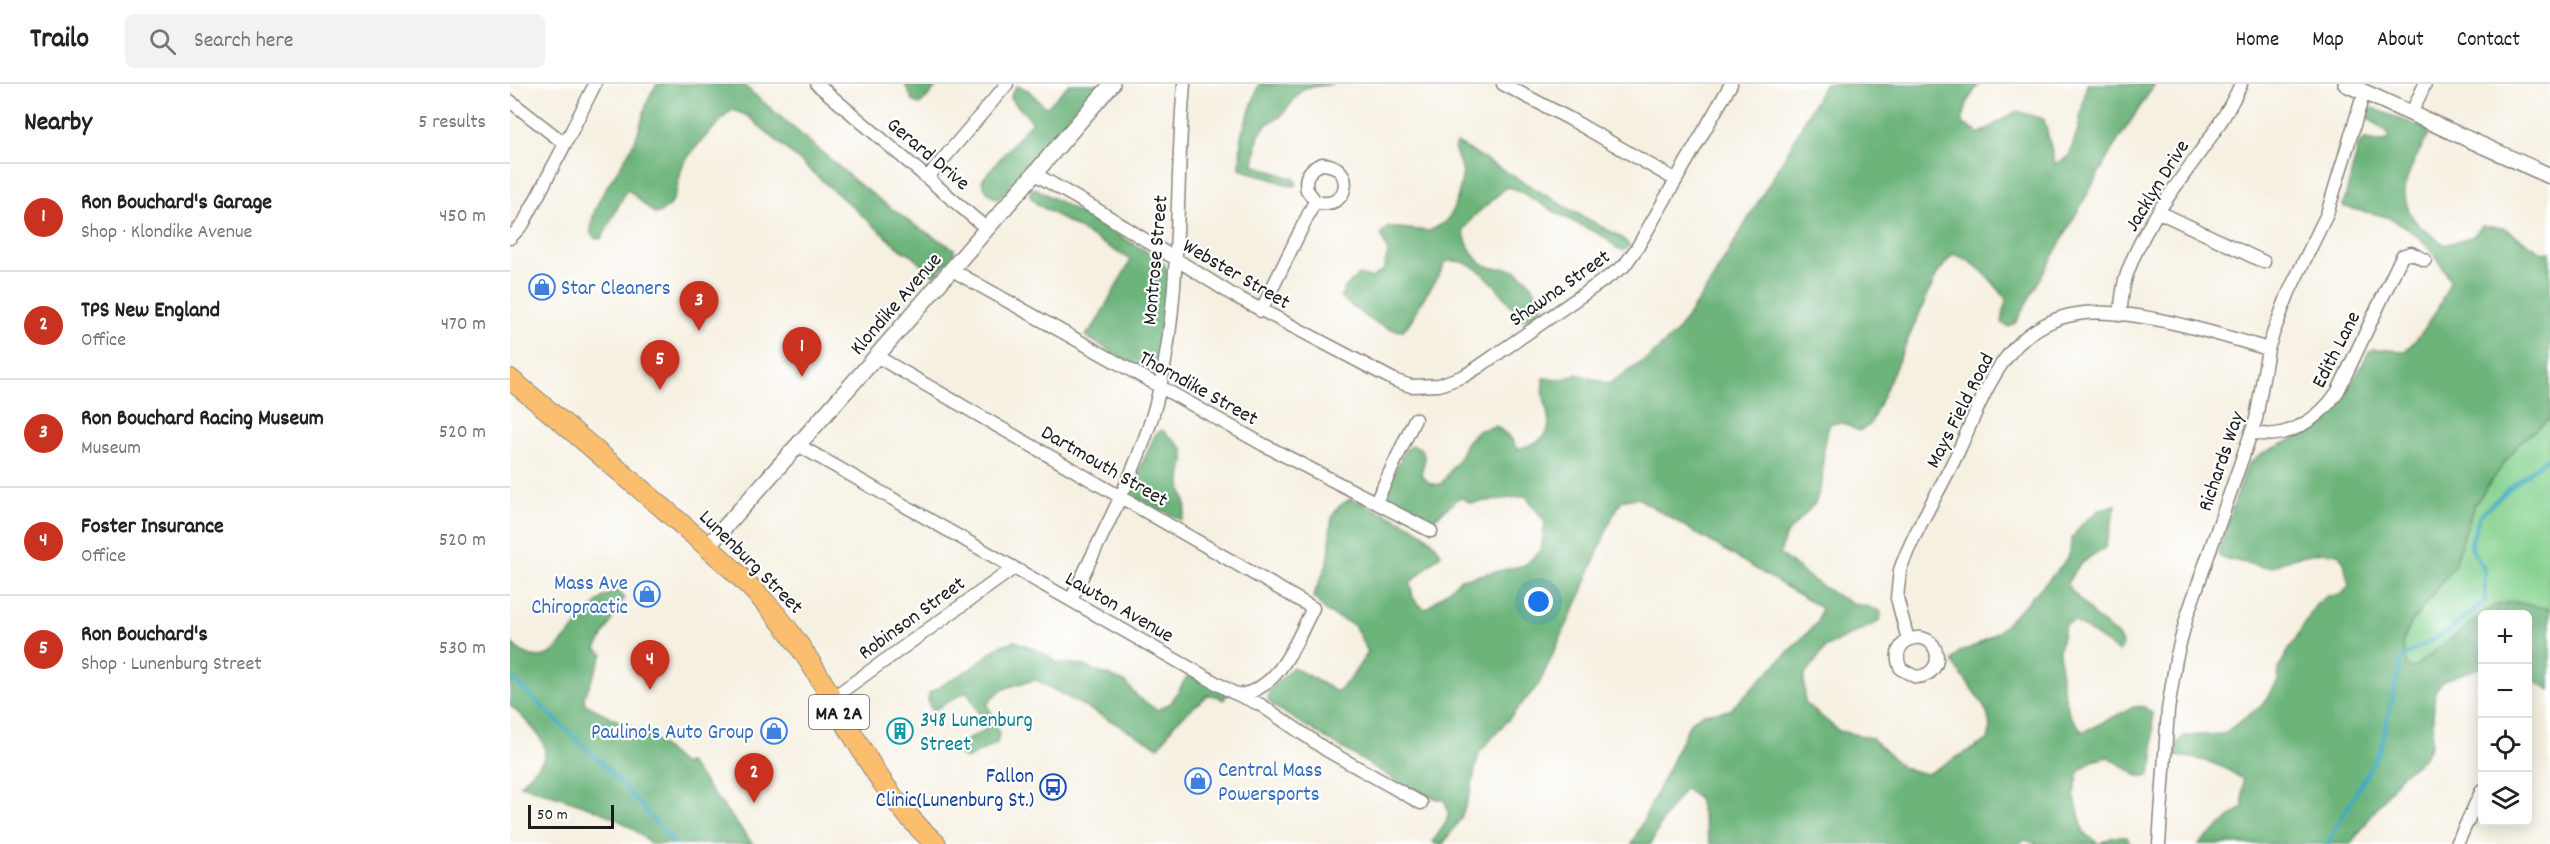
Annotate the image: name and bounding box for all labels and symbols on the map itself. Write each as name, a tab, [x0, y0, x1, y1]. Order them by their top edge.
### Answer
street label: Gerard Drive	[879, 112, 975, 199]
street label: Jacklyn Drive	[2119, 135, 2199, 238]
street label: Montrose Street	[1136, 194, 1178, 326]
street label: Webster Street	[1176, 233, 1295, 319]
street label: Shawna Street	[1504, 243, 1618, 335]
street label: Klondike Avenue	[844, 247, 950, 363]
shop icon: Star Cleaners	[527, 272, 557, 302]
place label: Star Cleaners	[561, 275, 671, 305]
pin: 3	[680, 282, 718, 331]
street label: Edith Lane	[2306, 307, 2370, 394]
pin: 1	[782, 328, 822, 377]
pin: 5	[640, 340, 680, 390]
street label: Thorndike Street	[1132, 344, 1263, 435]
street label: Mays Field Road	[1920, 349, 2004, 474]
street label: Richards Way	[2192, 408, 2254, 516]
street label: Dartmouth Street	[1034, 419, 1173, 516]
street label: Lunenburg Street	[691, 504, 809, 622]
street label: Lawton Avenue	[1059, 565, 1178, 652]
place label: Mass Ave Chiropractic	[531, 570, 628, 624]
street label: Robinson Street	[853, 570, 973, 669]
shop icon: Mass Ave Chiropractic	[632, 579, 662, 609]
your location	[1524, 587, 1553, 616]
pin: 4	[630, 640, 670, 690]
road number: MA 2A	[809, 695, 869, 729]
place label: 348 Lunenburg Street	[920, 707, 1033, 761]
shop icon: Paulino's Auto Group	[759, 716, 789, 746]
building icon: 348 Lunenburg Street	[885, 716, 915, 746]
place label: Paulino's Auto Group	[591, 719, 754, 749]
pin: 2	[734, 754, 774, 803]
place label: Central Mass Powersports	[1218, 757, 1322, 811]
place label: Fallon Clinic(Lunenburg St.)	[876, 763, 1034, 817]
shop icon: Central Mass Powersports	[1183, 766, 1213, 796]
bus stop icon: Fallon Clinic(Lunenburg St.)	[1038, 772, 1068, 802]
scale bar	[528, 802, 614, 830]

